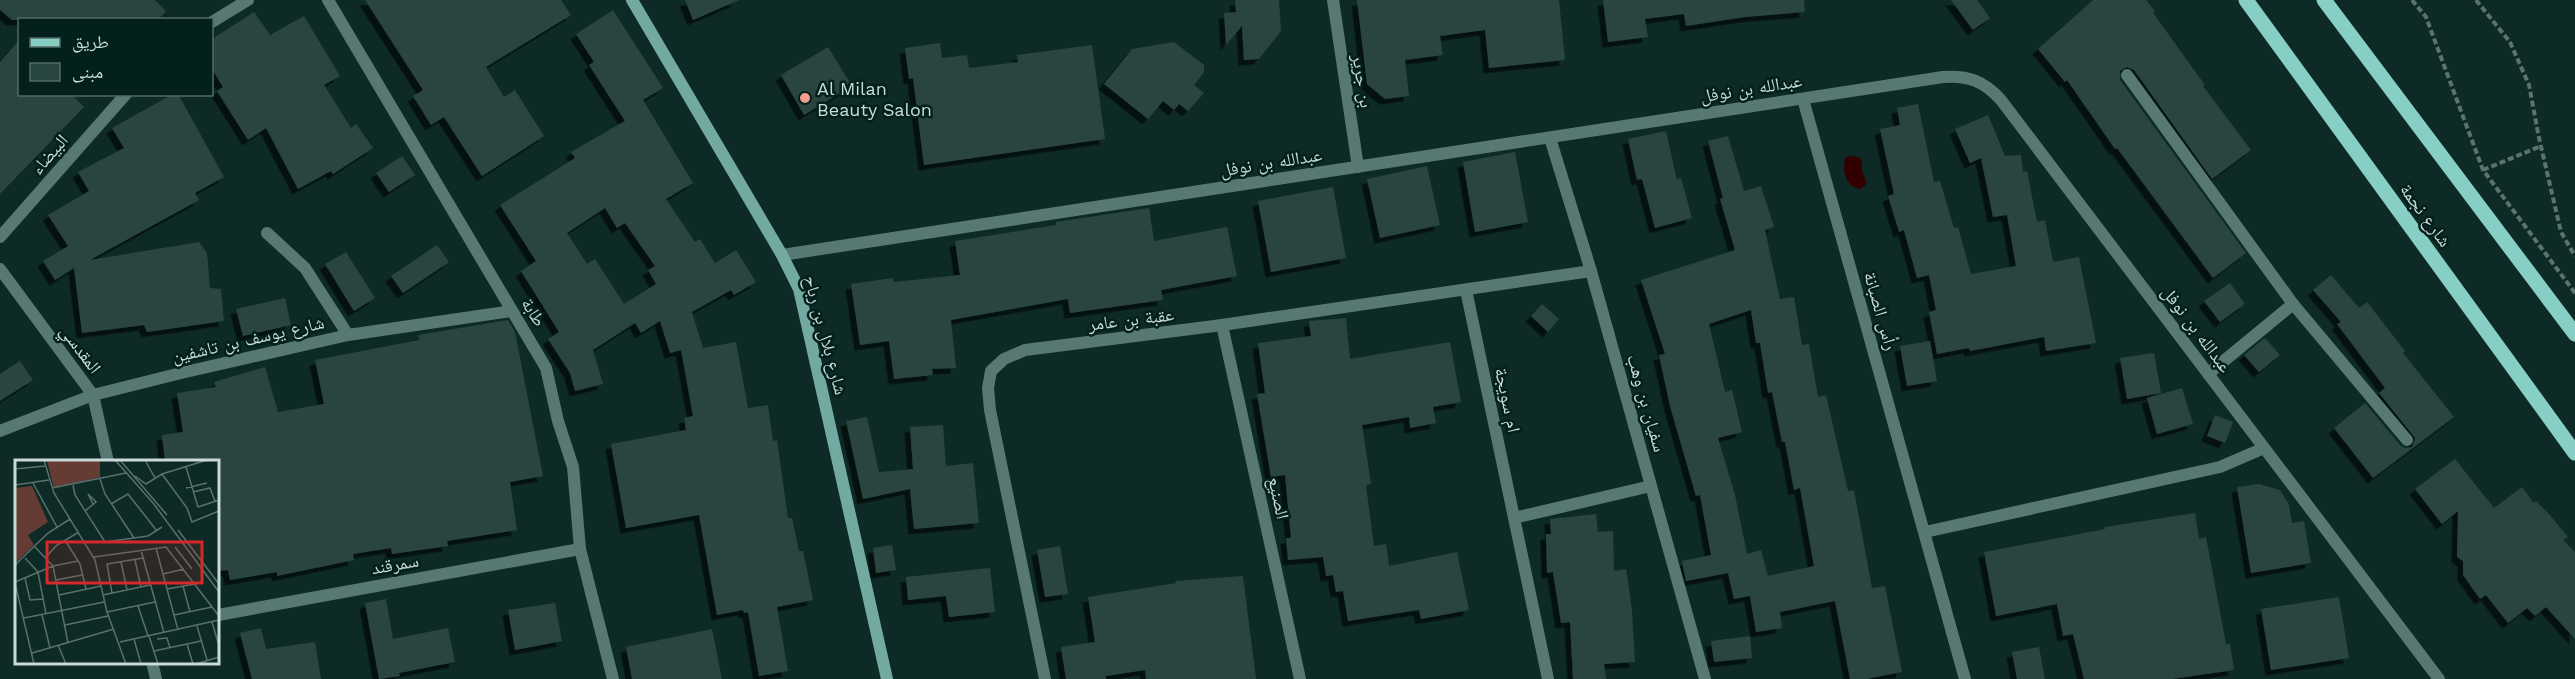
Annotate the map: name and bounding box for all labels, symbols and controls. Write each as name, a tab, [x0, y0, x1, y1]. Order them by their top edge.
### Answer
legend	[18, 18, 213, 96]
text: طريق	[72, 31, 109, 53]
street label: بن جرير	[1347, 52, 1378, 109]
text: مبنى	[72, 61, 103, 83]
street label: عبدالله بن نوفل	[1699, 70, 1804, 107]
place label: Al Milan Beauty Salon	[817, 78, 932, 120]
marker: Al Milan Beauty Salon	[798, 91, 812, 105]
street label: البيضاء	[26, 130, 73, 179]
street label: عبدالله بن نوفل	[1219, 144, 1324, 181]
street label: شارع نجمة	[2395, 179, 2456, 251]
street label: رأس الصبانة	[1859, 269, 1902, 353]
street label: شارع بلال بن رباح	[798, 273, 852, 397]
street label: عبدالله بن نوفل	[2157, 282, 2236, 377]
street label: طابة	[517, 294, 551, 330]
street label: عقبة بن عامر	[1086, 303, 1175, 336]
street label: شارع يوسف بن تاشفين	[170, 311, 326, 368]
street label: المقدسي	[52, 321, 106, 380]
street label: سفيان بن وهب	[1622, 352, 1671, 454]
street label: ام سويجة	[1489, 366, 1525, 435]
inset map	[15, 460, 219, 664]
street label: الصنيع	[1262, 475, 1294, 521]
street label: سمرقند	[370, 550, 420, 578]

